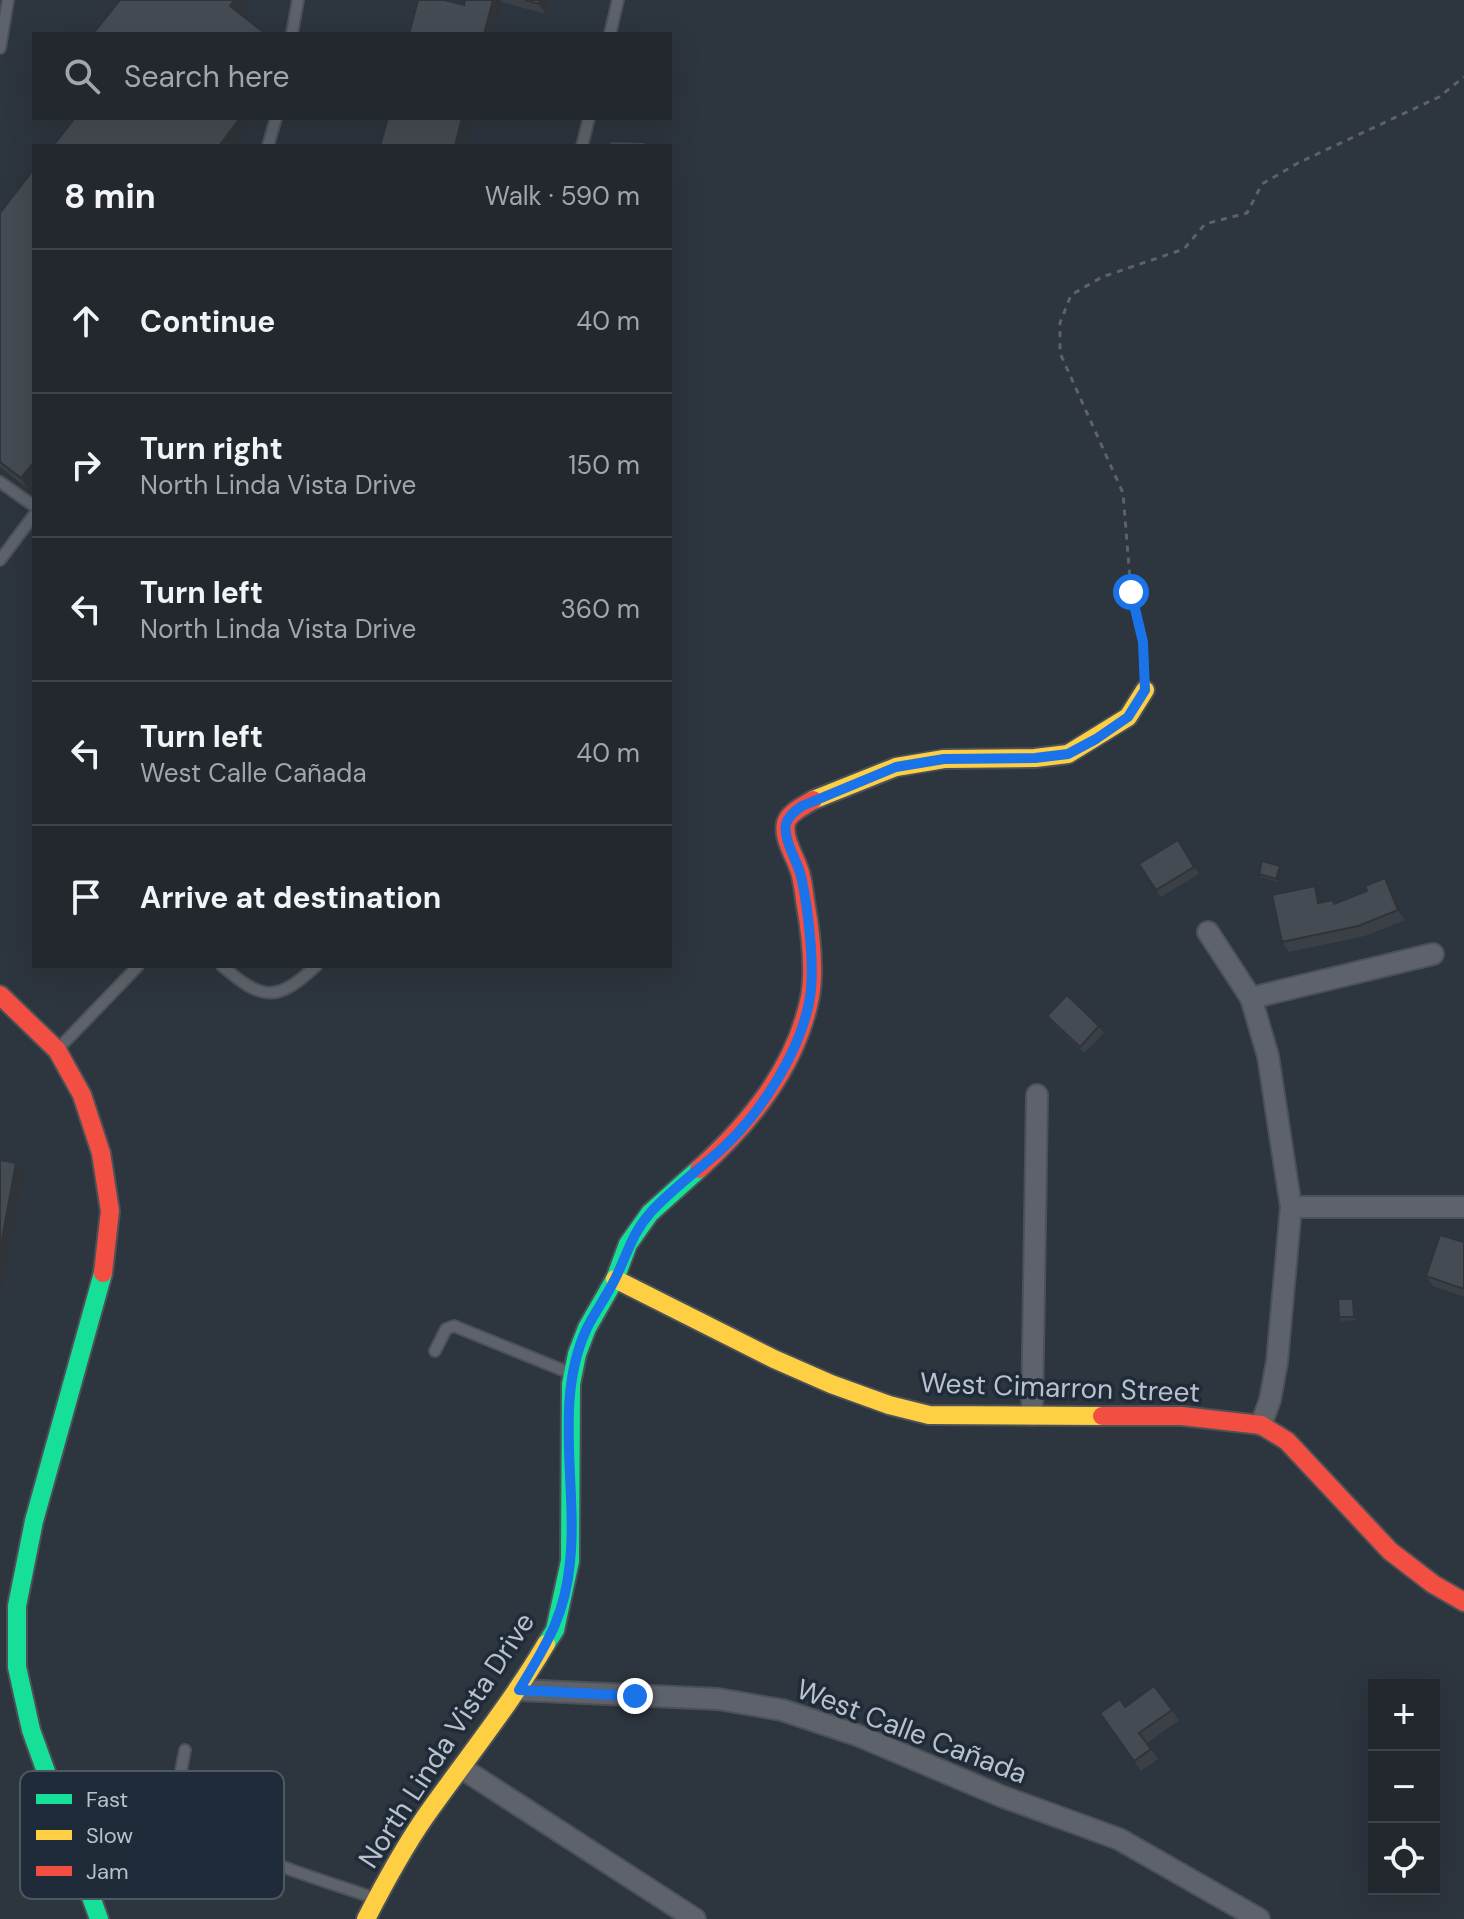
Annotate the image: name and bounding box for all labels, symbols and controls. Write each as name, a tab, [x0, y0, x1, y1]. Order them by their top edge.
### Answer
search box	[32, 32, 672, 120]
icon: search	[60, 54, 104, 98]
text: Search here	[124, 57, 290, 96]
text: 8 min	[64, 174, 156, 219]
text: Walk · 590 m	[485, 179, 640, 213]
icon: ahead	[64, 299, 108, 343]
text: Continue	[140, 302, 275, 341]
text: 40 m	[576, 304, 640, 338]
text: Turn right	[140, 429, 283, 468]
icon: right	[64, 443, 108, 487]
text: 150 m	[568, 448, 640, 482]
text: North Linda Vista Drive	[140, 468, 416, 502]
text: Turn left	[140, 573, 263, 612]
route start	[1113, 574, 1149, 610]
icon: left	[64, 587, 108, 631]
text: 360 m	[560, 592, 640, 626]
text: North Linda Vista Drive	[140, 612, 416, 646]
text: Turn left	[140, 717, 263, 756]
icon: left	[64, 731, 108, 775]
text: 40 m	[576, 736, 640, 770]
text: West Calle Cañada	[140, 756, 367, 790]
icon: arrive	[64, 875, 108, 919]
text: Arrive at destination	[140, 878, 441, 917]
street label: West Cimarron Street	[919, 1364, 1201, 1411]
street label: North Linda Vista Drive	[350, 1605, 543, 1875]
street label: West Calle Cañada	[791, 1670, 1032, 1792]
route end	[617, 1678, 653, 1714]
map controls	[1368, 1679, 1440, 1895]
button: +	[1368, 1679, 1440, 1751]
button: −	[1368, 1751, 1440, 1823]
legend	[20, 1771, 284, 1899]
text: Fast	[86, 1785, 128, 1814]
text: Slow	[86, 1821, 133, 1850]
button: locate	[1368, 1823, 1440, 1895]
text: Jam	[86, 1857, 129, 1886]

